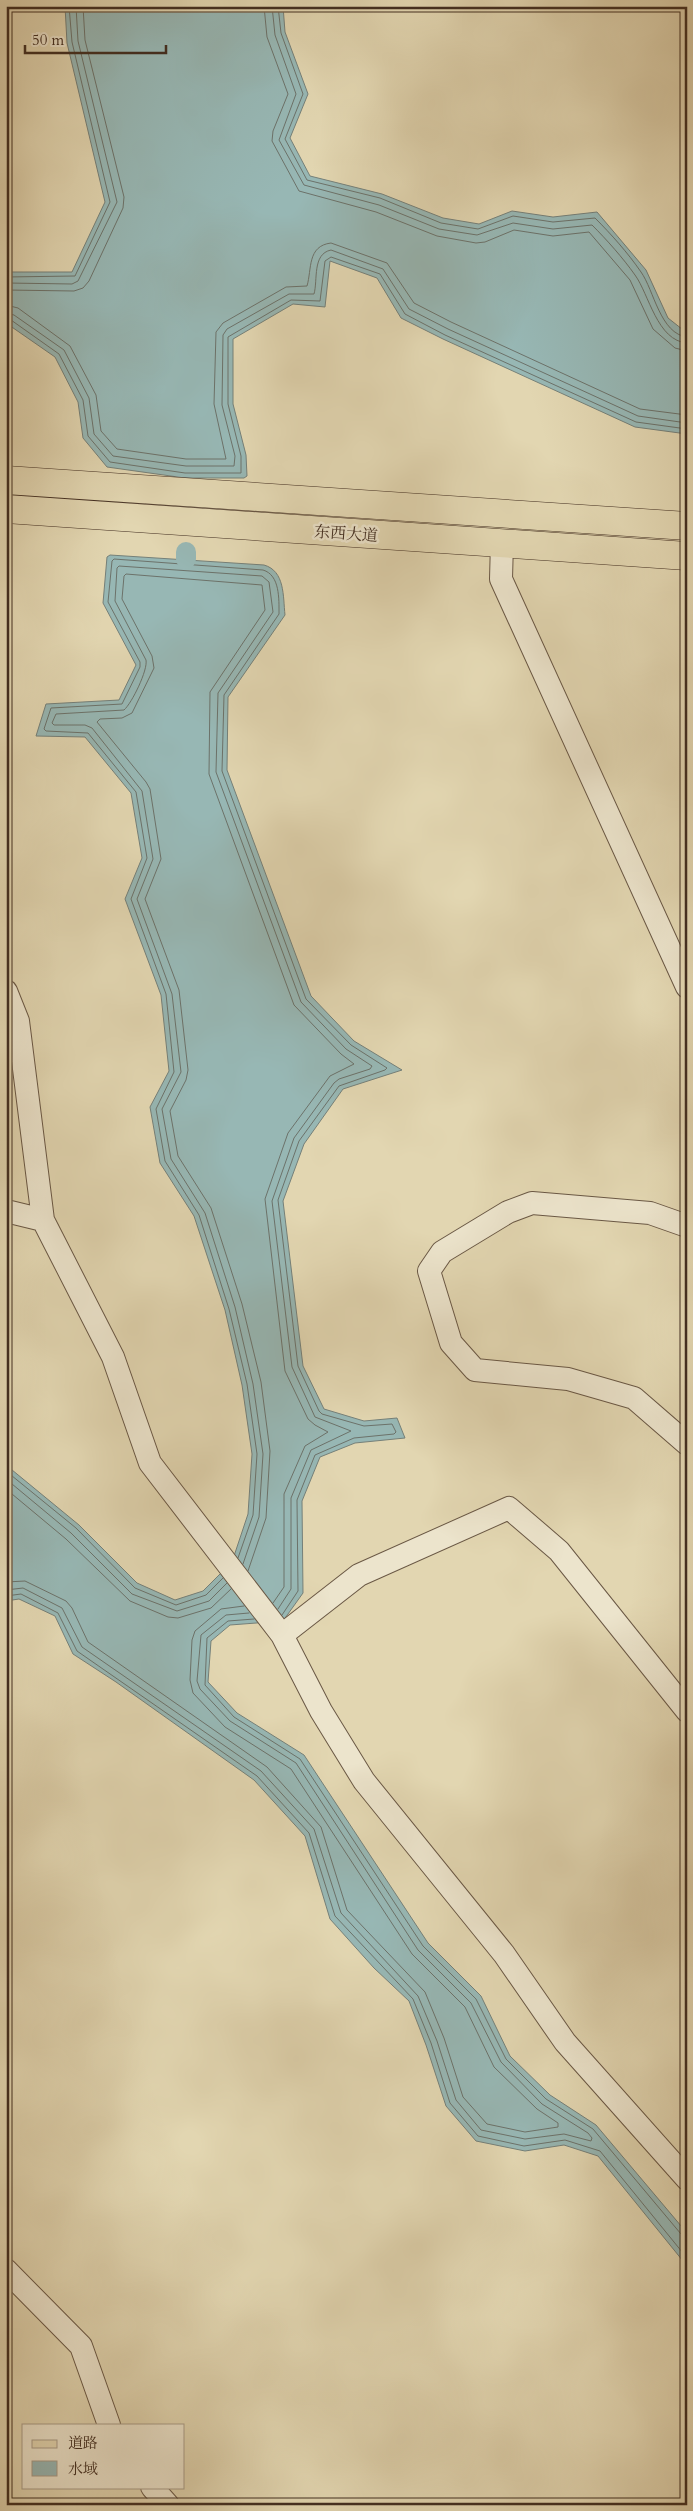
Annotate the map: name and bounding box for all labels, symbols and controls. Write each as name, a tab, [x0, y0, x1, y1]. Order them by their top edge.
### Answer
scale bar	[25, 22, 166, 54]
text: 50 m	[32, 30, 64, 50]
street label: 东西大道	[313, 521, 379, 547]
legend	[22, 2424, 185, 2488]
text: 道路	[68, 2433, 98, 2453]
text: 水域	[68, 2459, 98, 2479]

